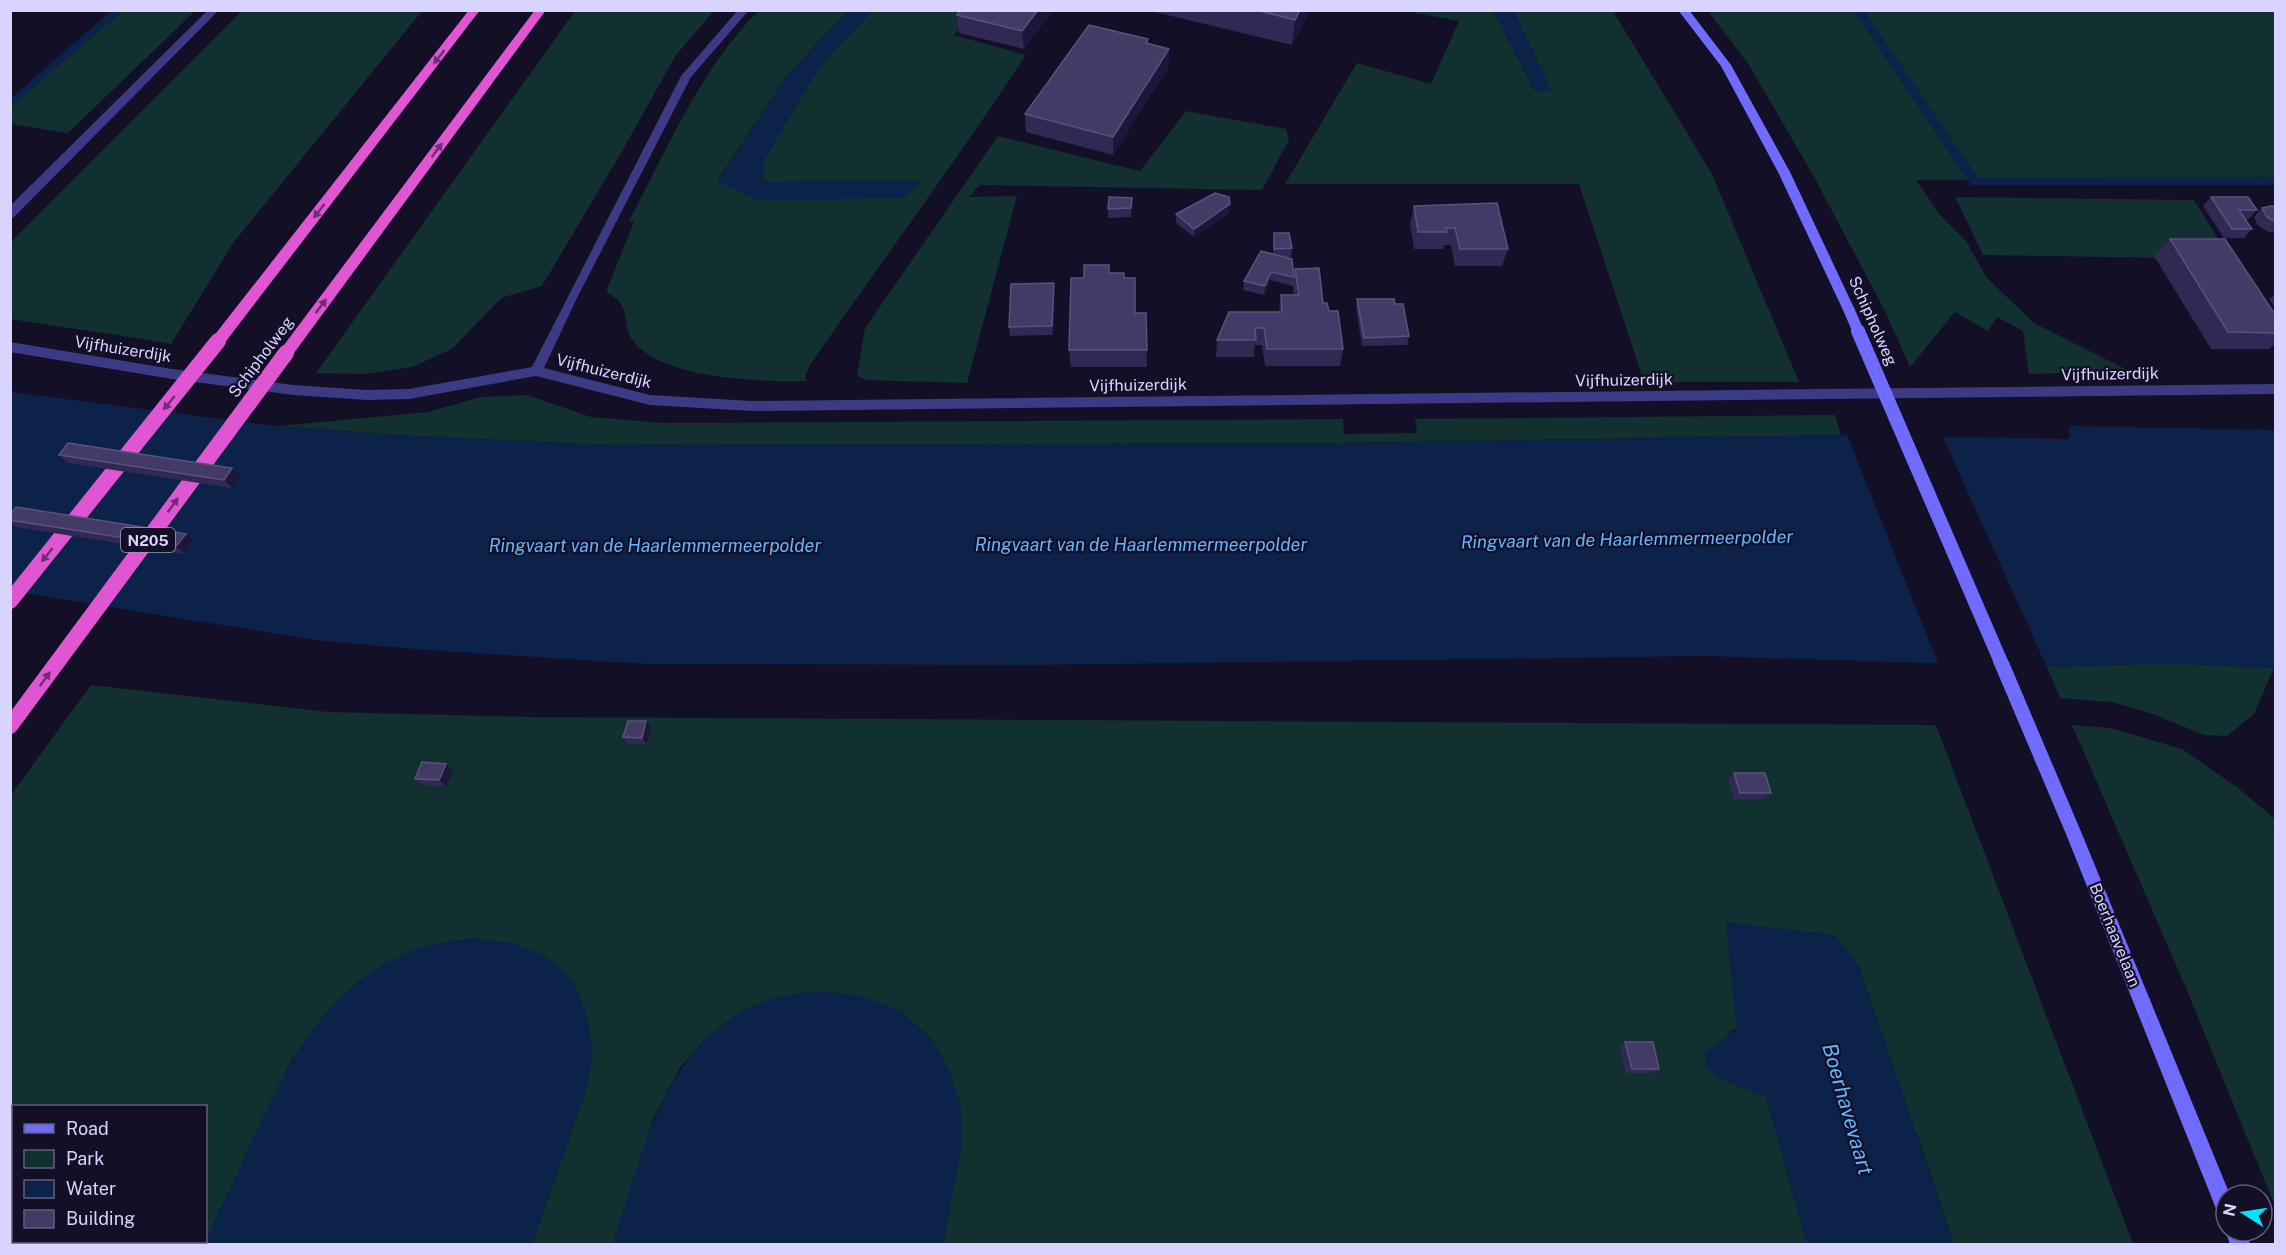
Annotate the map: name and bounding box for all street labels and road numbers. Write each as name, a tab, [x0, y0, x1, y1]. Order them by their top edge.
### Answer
street label: Schipholweg	[1845, 273, 1901, 369]
street label: Schipholweg	[224, 313, 298, 401]
street label: Vijfhuizerdijk	[73, 332, 173, 366]
street label: Vijfhuizerdijk	[554, 350, 654, 392]
street label: Vijfhuizerdijk	[2061, 364, 2159, 384]
street label: Vijfhuizerdijk	[1575, 370, 1673, 390]
street label: Vijfhuizerdijk	[1089, 375, 1187, 395]
road number: N205	[121, 528, 175, 552]
street label: Boerhaavelaan	[2086, 880, 2144, 990]

